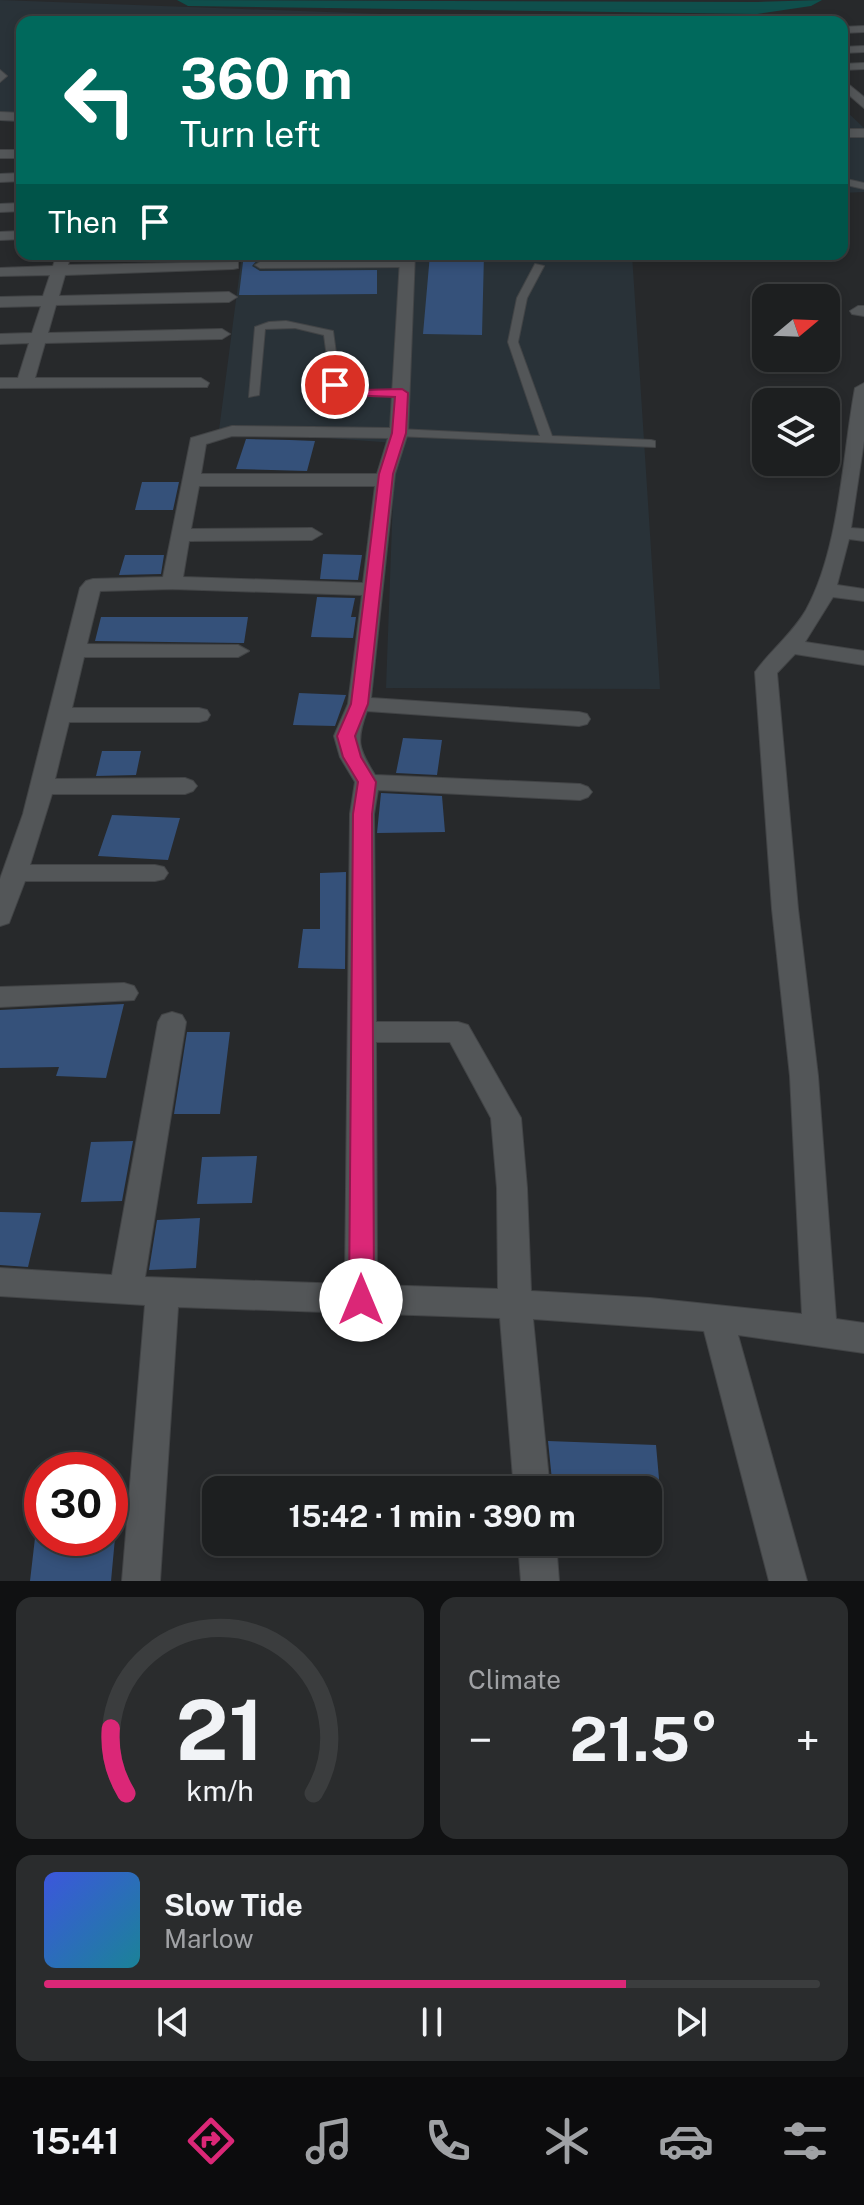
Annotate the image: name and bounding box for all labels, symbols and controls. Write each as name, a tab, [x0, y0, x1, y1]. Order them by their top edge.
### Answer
text: 360 m	[180, 46, 353, 112]
icon: left	[48, 48, 152, 152]
text: Turn left	[180, 113, 321, 155]
icon: arrive	[133, 200, 177, 244]
text: Then	[48, 204, 117, 240]
north arrow	[752, 284, 840, 372]
map controls	[752, 284, 840, 476]
pin	[301, 351, 369, 419]
icon: arrive	[313, 363, 357, 407]
button: layers	[752, 388, 840, 476]
position arrow	[319, 1258, 403, 1342]
speed limit sign: 30	[24, 1452, 128, 1556]
text: 15:42 · 1 min · 390 m	[288, 1498, 576, 1534]
text: Climate	[468, 1664, 561, 1695]
text: 21	[176, 1681, 264, 1779]
text: 21.5°	[570, 1704, 718, 1775]
text: −	[468, 1714, 492, 1766]
text: +	[796, 1714, 820, 1766]
text: km/h	[186, 1774, 254, 1807]
text: Slow Tide	[164, 1887, 303, 1923]
text: Marlow	[164, 1923, 254, 1954]
icon: previous	[151, 2000, 195, 2044]
icon: pause	[410, 2000, 454, 2044]
icon: next	[669, 2000, 713, 2044]
icon: directions	[183, 2113, 239, 2169]
icon: music	[301, 2113, 357, 2169]
icon: phone	[420, 2113, 476, 2169]
icon: climate	[539, 2113, 595, 2169]
icon: car	[658, 2113, 714, 2169]
icon: filters	[777, 2113, 833, 2169]
text: 15:41	[31, 2120, 120, 2162]

